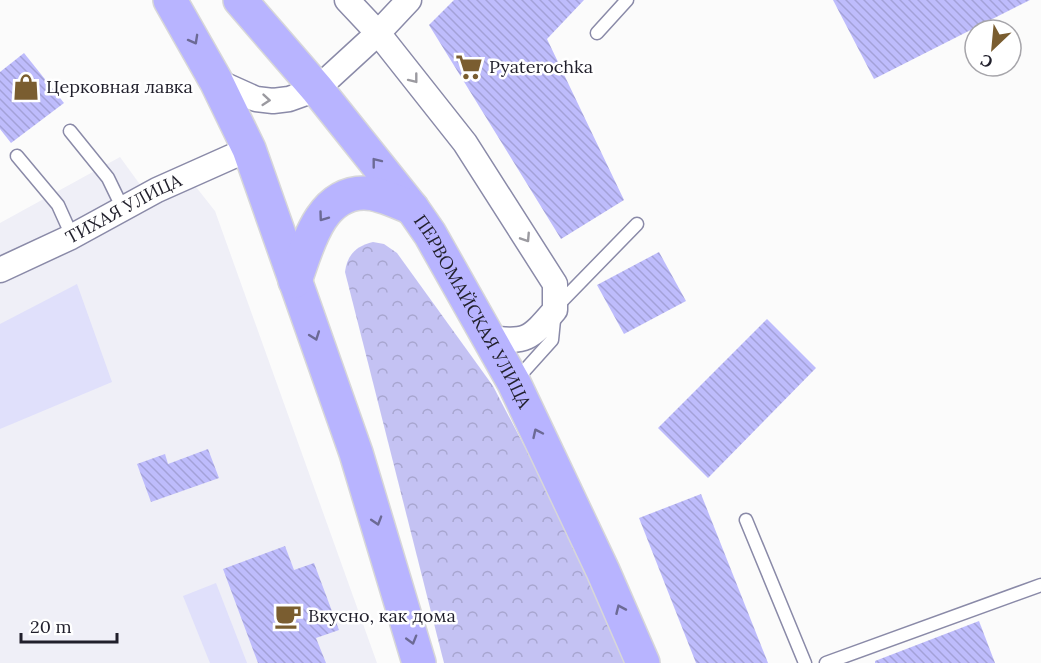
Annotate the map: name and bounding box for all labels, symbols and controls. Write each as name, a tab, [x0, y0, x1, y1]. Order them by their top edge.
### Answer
north arrow	[963, 18, 1023, 78]
one-way arrow	[187, 34, 198, 44]
text: С	[977, 50, 996, 73]
supermarket icon: Pyaterochka	[454, 52, 484, 82]
place label: Pyaterochka	[489, 55, 593, 78]
shop icon: Церковная лавка	[11, 72, 41, 102]
one-way arrow	[407, 72, 418, 83]
place label: Церковная лавка	[46, 75, 193, 98]
one-way arrow	[261, 93, 270, 106]
one-way arrow	[372, 158, 383, 169]
street label: ТИХАЯ УЛИЦА	[61, 168, 186, 249]
one-way arrow	[319, 210, 330, 221]
street label: ПЕРВОМАЙСКАЯ УЛИЦА	[409, 210, 537, 413]
one-way arrow	[519, 231, 530, 242]
one-way arrow	[307, 331, 320, 341]
one-way arrow	[533, 428, 545, 439]
one-way arrow	[370, 515, 382, 526]
cafe icon: Вкусно, как дома	[273, 601, 303, 631]
place label: Вкусно, как дома	[308, 604, 456, 627]
one-way arrow	[615, 605, 627, 616]
scale bar	[21, 606, 117, 644]
text: 20 m	[30, 615, 72, 638]
one-way arrow	[405, 634, 417, 645]

